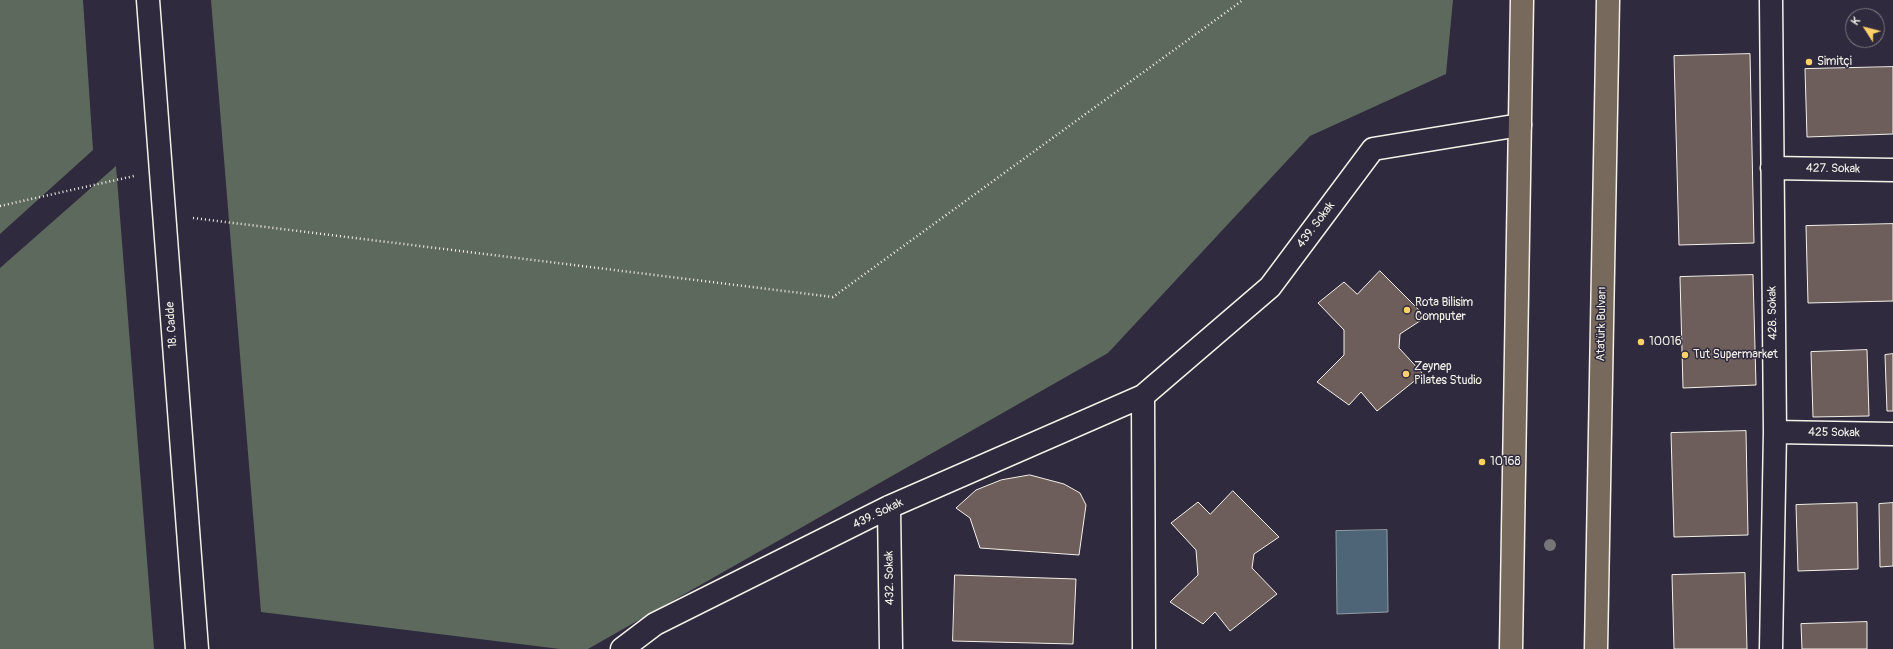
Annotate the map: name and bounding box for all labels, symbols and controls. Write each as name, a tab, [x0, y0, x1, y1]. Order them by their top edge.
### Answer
north arrow	[1845, 8, 1885, 48]
text: K	[1848, 15, 1863, 28]
place label: Simitçi	[1817, 55, 1852, 69]
marker: Simitçi	[1804, 57, 1814, 67]
street label: 427. Sokak	[1806, 161, 1860, 177]
street label: 439. Sokak	[1294, 199, 1338, 251]
street label: Atatürk Bulvarı	[1594, 286, 1610, 362]
street label: 428. Sokak	[1765, 286, 1781, 340]
place label: Rota Bilisim Computer	[1415, 296, 1473, 324]
street label: 18. Cadde	[163, 301, 181, 349]
marker: Rota Bilisim Computer	[1402, 305, 1412, 315]
place label: 10016	[1649, 335, 1682, 349]
marker: 10016	[1636, 337, 1646, 347]
place label: Tut Supermarket	[1693, 348, 1778, 362]
marker: Tut Supermarket	[1680, 350, 1690, 360]
place label: Zeynep Pilates Studio	[1414, 360, 1482, 388]
marker: Zeynep Pilates Studio	[1401, 369, 1411, 379]
street label: 425 Sokak	[1808, 425, 1860, 441]
place label: 10168	[1490, 455, 1521, 469]
marker: 10168	[1477, 457, 1487, 467]
street label: 439. Sokak	[851, 496, 905, 532]
street label: 432. Sokak	[882, 551, 898, 605]

